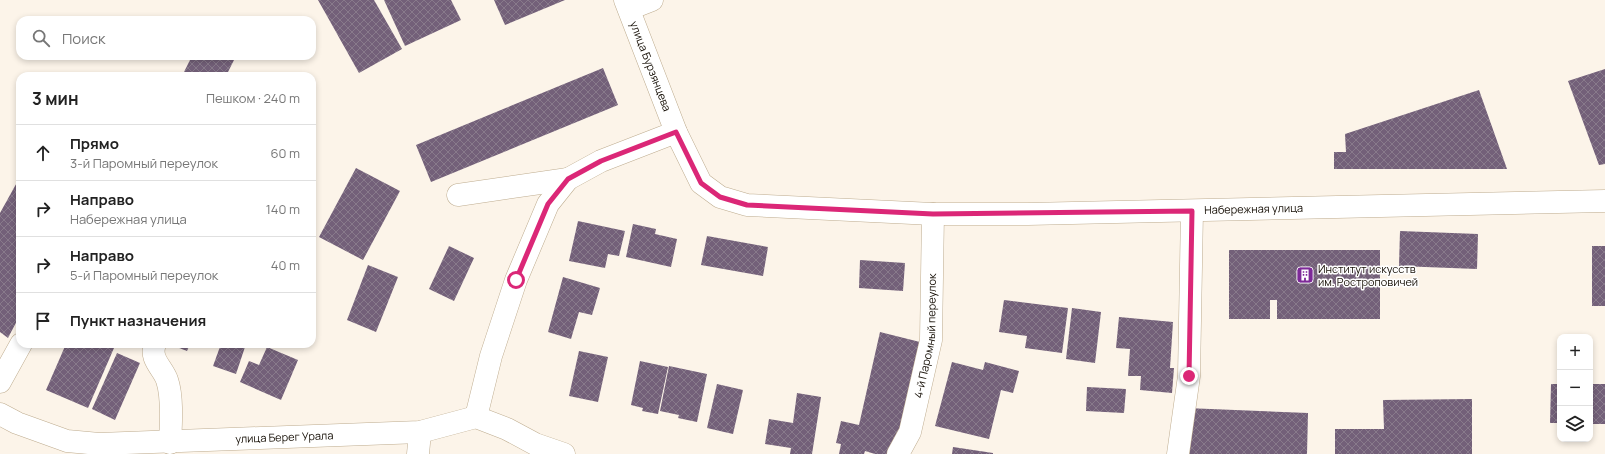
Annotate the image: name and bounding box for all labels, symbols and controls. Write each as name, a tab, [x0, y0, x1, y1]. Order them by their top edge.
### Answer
search box	[16, 16, 316, 60]
street label: улица Бурзянцева	[627, 19, 675, 113]
icon: search	[30, 27, 52, 49]
text: Поиск	[62, 28, 106, 49]
text: 3 мин	[32, 87, 79, 110]
text: Пешком · 240 m	[206, 89, 300, 107]
text: Прямо	[70, 133, 119, 154]
icon: ahead	[32, 142, 54, 164]
text: 60 m	[270, 144, 300, 162]
text: 3-й Паромный переулок	[70, 154, 218, 172]
text: Направо	[70, 189, 134, 210]
icon: right	[32, 198, 54, 220]
text: 140 m	[266, 200, 300, 218]
street label: Набережная улица	[1204, 200, 1303, 217]
text: Набережная улица	[70, 210, 187, 228]
text: Направо	[70, 245, 134, 266]
icon: right	[32, 254, 54, 276]
text: 40 m	[271, 256, 300, 274]
place label: Институт искусств им. Ростроповичей	[1318, 261, 1418, 289]
building icon: Институт искусств им. Ростроповичей	[1295, 265, 1315, 285]
text: 5-й Паромный переулок	[70, 266, 218, 284]
route start	[507, 271, 525, 289]
street label: 4-й Паромный переулок	[910, 273, 939, 399]
icon: arrive	[32, 310, 54, 332]
text: Пункт назначения	[70, 310, 206, 331]
map controls	[1557, 334, 1593, 442]
button: +	[1557, 334, 1593, 370]
route end	[1180, 367, 1198, 385]
button: −	[1557, 370, 1593, 406]
button: layers	[1557, 406, 1593, 442]
street label: улица Берег Урала	[235, 427, 334, 446]

